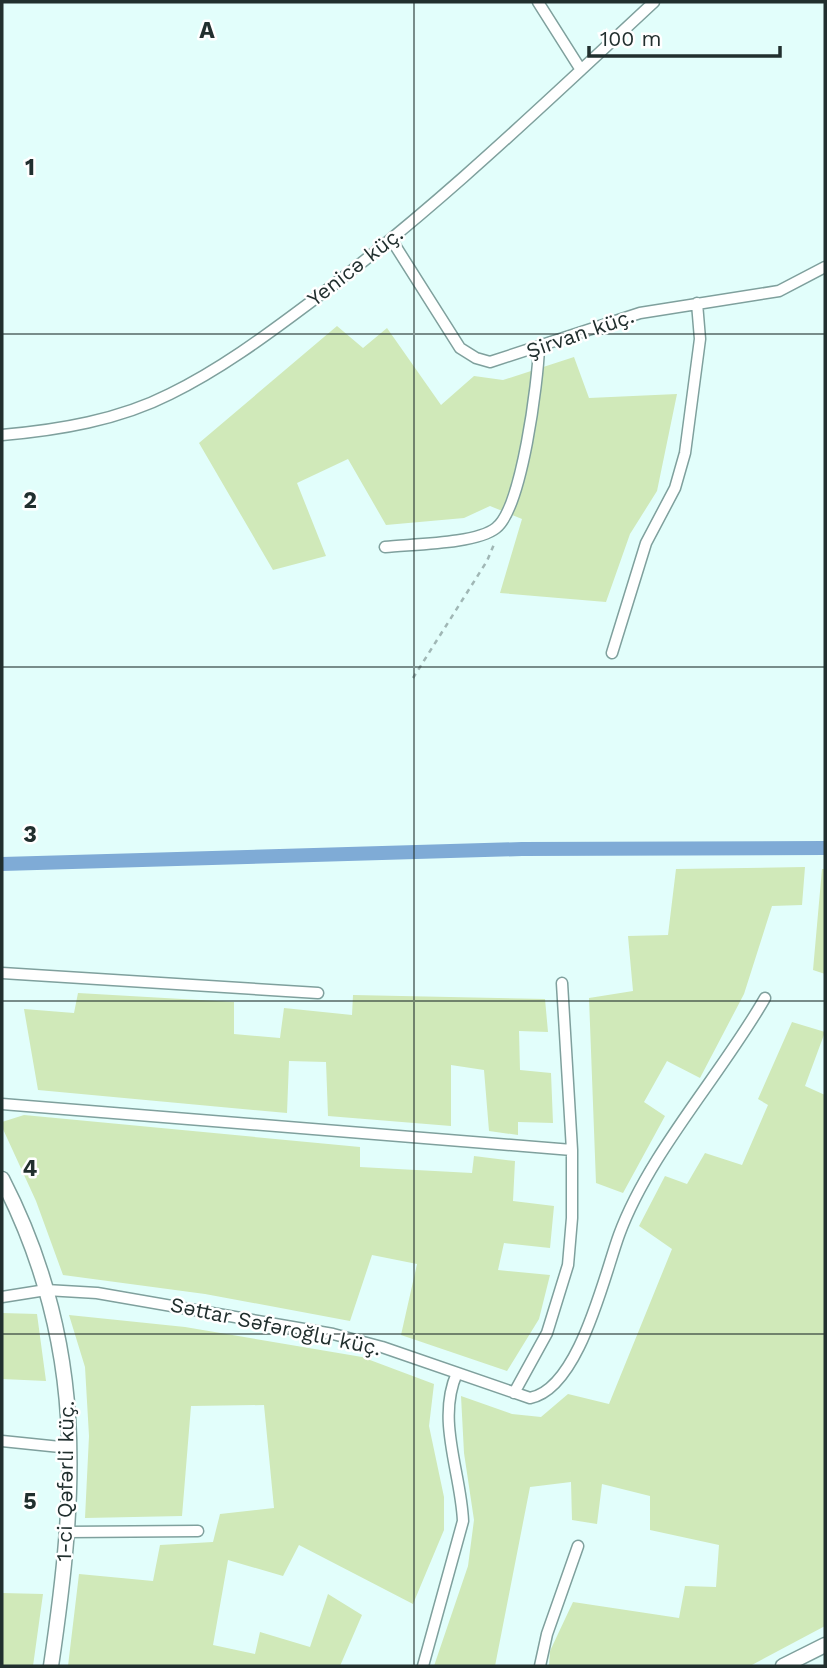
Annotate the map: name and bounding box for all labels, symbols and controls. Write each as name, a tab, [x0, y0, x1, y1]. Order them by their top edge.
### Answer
scale bar	[589, 14, 780, 58]
text: A	[199, 17, 215, 44]
text: 100 m	[600, 26, 662, 51]
text: 1	[25, 154, 35, 181]
street label: Yenicə küç.	[302, 221, 408, 311]
street label: Şirvan küç.	[523, 303, 637, 363]
text: 2	[23, 487, 37, 514]
text: 3	[23, 821, 37, 848]
text: 4	[23, 1155, 38, 1182]
street label: Səttar Səfəroğlu küç.	[168, 1291, 384, 1361]
street label: 1-ci Qəfərli küç.	[51, 1400, 79, 1562]
text: 5	[23, 1488, 37, 1515]

